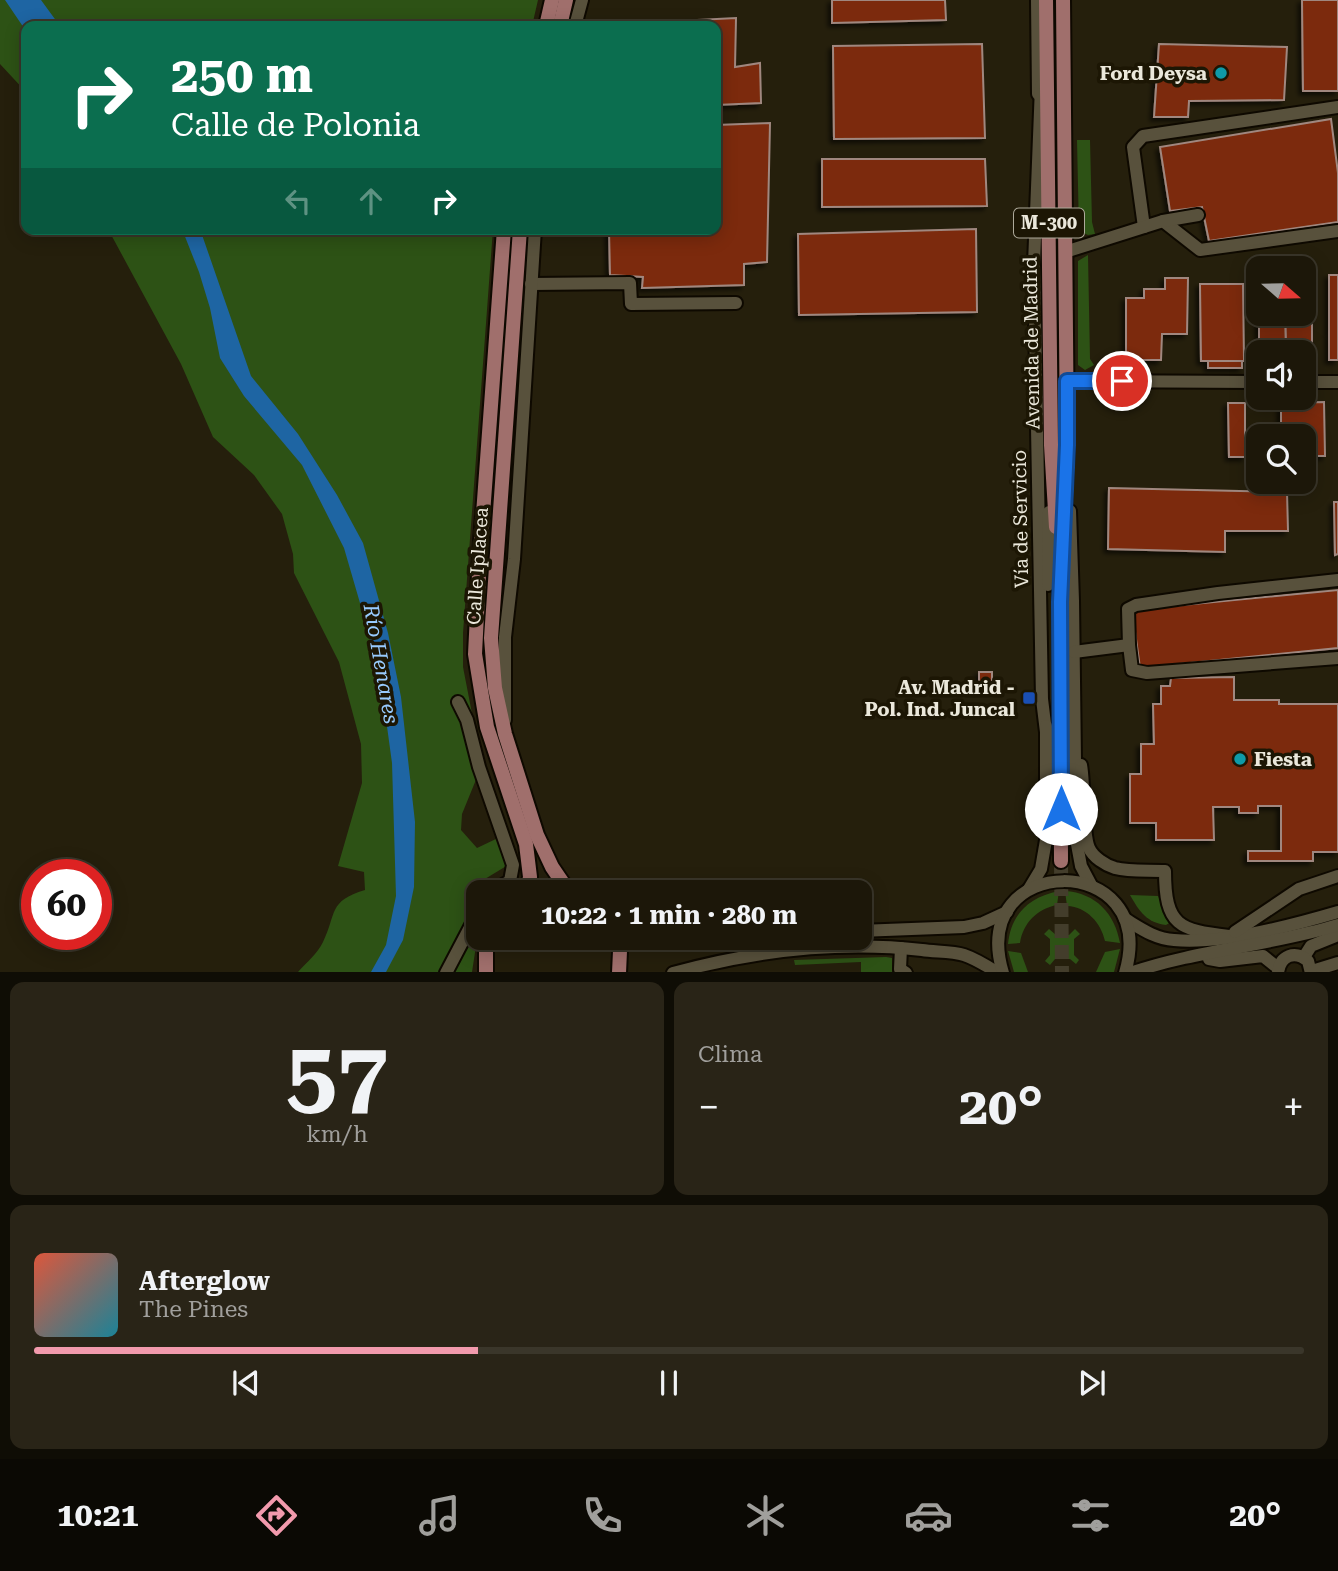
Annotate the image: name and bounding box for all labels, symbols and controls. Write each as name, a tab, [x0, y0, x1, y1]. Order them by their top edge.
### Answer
text: 250 m	[171, 47, 313, 104]
icon: right	[56, 49, 147, 140]
place label: Ford Deysa	[1100, 62, 1207, 85]
marker: Ford Deysa	[1213, 65, 1229, 81]
text: Calle de Polonia	[171, 106, 420, 144]
icon: left	[279, 182, 317, 220]
icon: ahead	[352, 182, 390, 220]
icon: right	[425, 182, 463, 220]
road number: M-300	[1014, 208, 1084, 238]
street label: Avenida de Madrid	[1018, 256, 1045, 430]
north arrow	[1246, 256, 1316, 326]
map controls	[1246, 256, 1316, 494]
button: sound	[1246, 340, 1316, 410]
pin	[1092, 351, 1152, 411]
icon: arrive	[1103, 362, 1141, 400]
button: search	[1246, 424, 1316, 494]
street label: Vía de Servicio	[1008, 450, 1033, 588]
street label: Calle Iplacea	[462, 506, 493, 626]
water label: Río Henares	[358, 601, 403, 726]
place label: Av. Madrid - Pol. Ind. Juncal	[864, 676, 1015, 721]
marker: Av. Madrid - Pol. Ind. Juncal	[1021, 690, 1037, 706]
place label: Fiesta	[1254, 748, 1312, 771]
marker: Fiesta	[1232, 751, 1248, 767]
position arrow	[1024, 772, 1098, 846]
speed limit sign: 60	[21, 859, 112, 950]
text: 10:22 · 1 min · 280 m	[541, 900, 797, 930]
text: 57	[286, 1022, 388, 1128]
text: Clima	[698, 1041, 762, 1068]
text: 20°	[959, 1076, 1043, 1137]
text: −	[698, 1085, 719, 1129]
text: +	[1283, 1085, 1304, 1129]
text: km/h	[306, 1121, 368, 1148]
text: Afterglow	[139, 1266, 270, 1296]
text: The Pines	[139, 1296, 248, 1323]
icon: previous	[227, 1364, 265, 1402]
icon: pause	[650, 1364, 688, 1402]
icon: next	[1073, 1364, 1111, 1402]
icon: directions	[252, 1491, 301, 1540]
icon: music	[415, 1491, 464, 1540]
icon: phone	[578, 1491, 627, 1540]
icon: climate	[741, 1491, 790, 1540]
icon: car	[904, 1491, 953, 1540]
icon: filters	[1066, 1491, 1115, 1540]
text: 10:21	[57, 1496, 139, 1534]
text: 20°	[1229, 1496, 1281, 1534]

